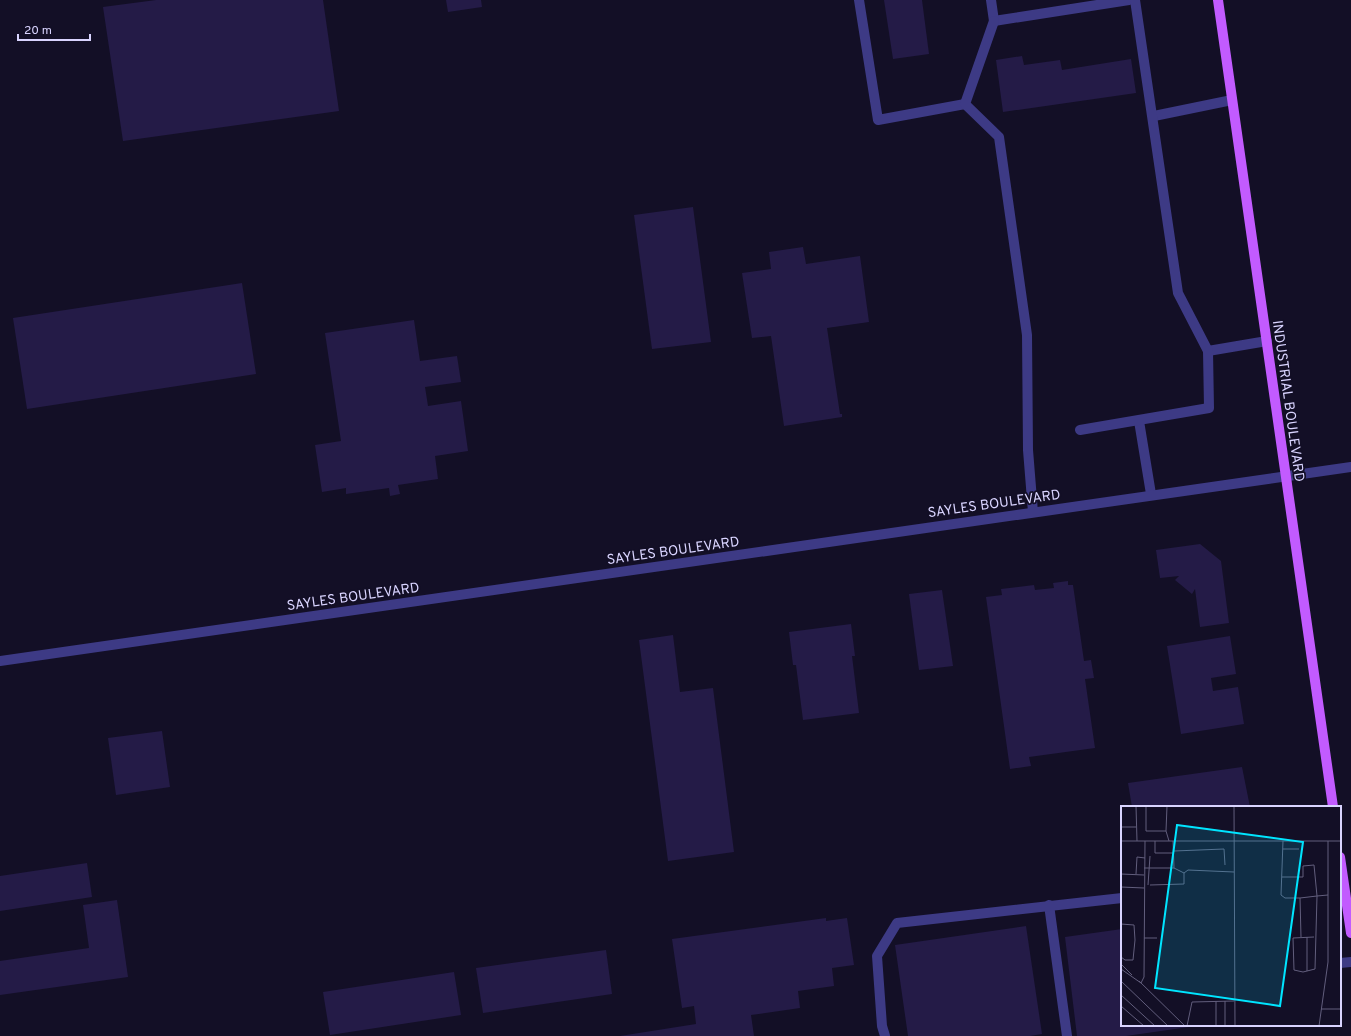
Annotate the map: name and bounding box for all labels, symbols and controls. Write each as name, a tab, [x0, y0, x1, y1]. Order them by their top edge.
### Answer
scale bar	[18, 16, 90, 42]
text: 20 m	[24, 23, 52, 39]
street label: INDUSTRIAL BOULEVARD	[1268, 319, 1307, 483]
street label: SAYLES BOULEVARD	[927, 487, 1062, 522]
street label: SAYLES BOULEVARD	[606, 534, 741, 569]
street label: SAYLES BOULEVARD	[286, 580, 421, 615]
inset map	[1121, 806, 1341, 1026]

